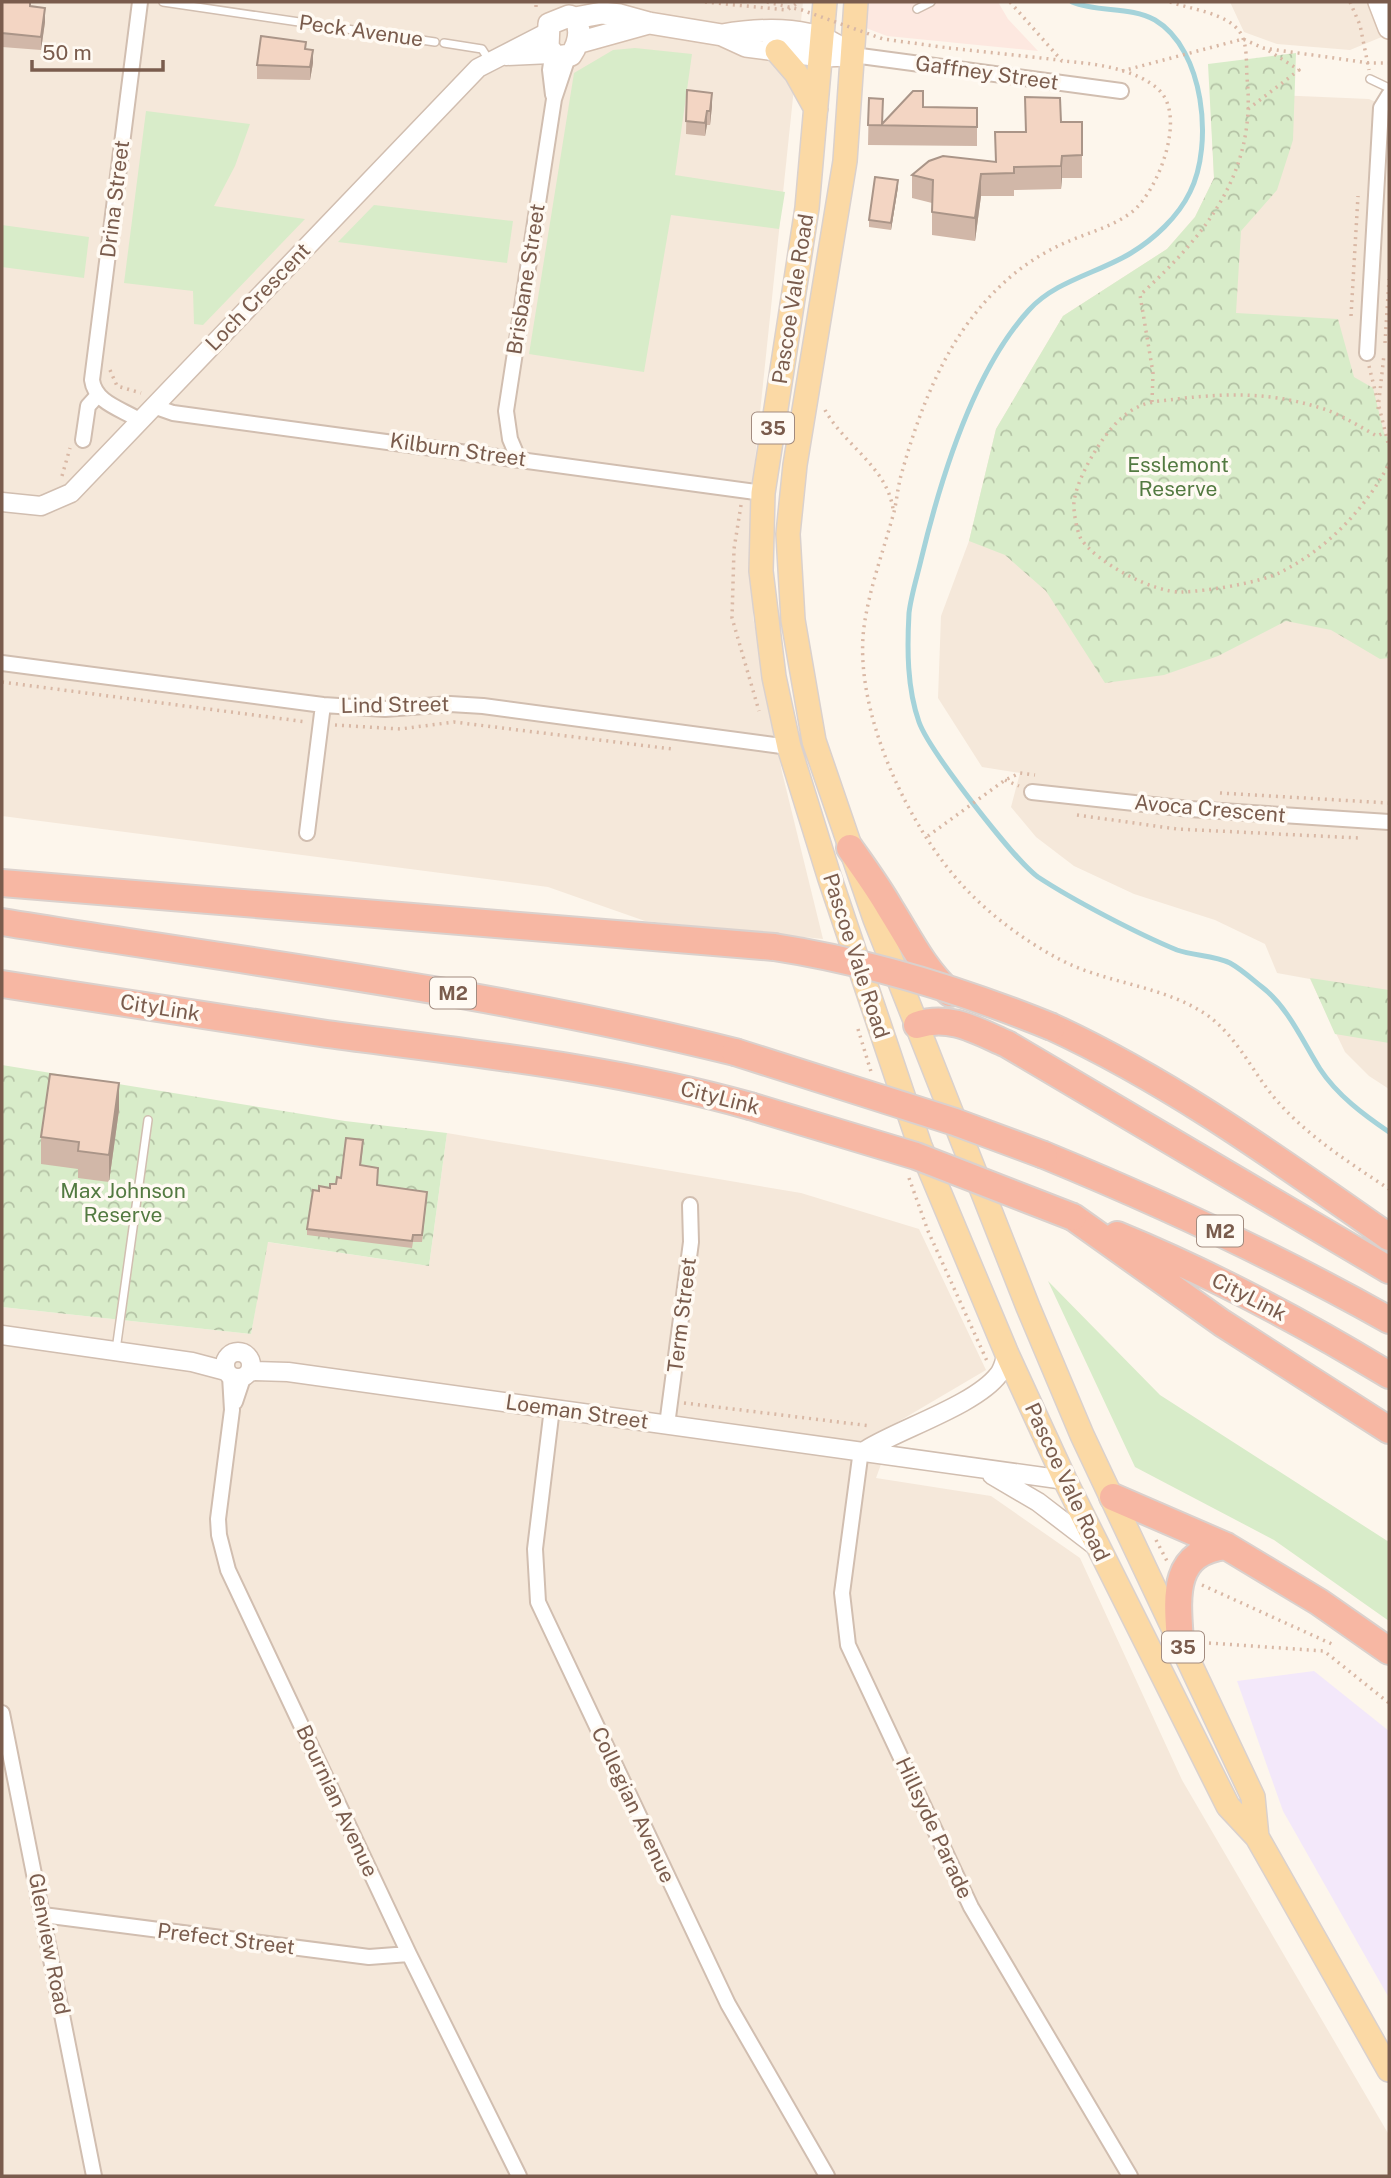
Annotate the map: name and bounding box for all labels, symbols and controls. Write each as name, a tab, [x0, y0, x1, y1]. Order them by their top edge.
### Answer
street label: Peck Avenue	[297, 9, 425, 52]
scale bar	[32, 28, 163, 72]
text: 50 m	[42, 40, 92, 65]
street label: Gaffney Street	[914, 50, 1060, 95]
street label: Drina Street	[95, 139, 134, 259]
street label: Brisbane Street	[501, 202, 550, 356]
street label: Pascoe Vale Road	[767, 212, 818, 386]
street label: Loch Crescent	[200, 238, 315, 356]
road number: 35	[752, 412, 794, 444]
street label: Kilburn Street	[388, 428, 528, 471]
park label: Esslemont Reserve	[1127, 452, 1229, 501]
street label: Lind Street	[341, 691, 449, 718]
street label: Avoca Crescent	[1133, 789, 1287, 828]
street label: Pascoe Vale Road	[818, 870, 895, 1042]
road number: M2	[430, 978, 476, 1009]
street label: CityLink	[118, 989, 202, 1026]
street label: CityLink	[678, 1076, 762, 1119]
park label: Max Johnson Reserve	[60, 1178, 186, 1227]
road number: M2	[1197, 1216, 1243, 1246]
street label: Term Street	[662, 1256, 701, 1374]
street label: CityLink	[1208, 1267, 1291, 1326]
street label: Loeman Street	[504, 1389, 650, 1434]
street label: Pascoe Vale Road	[1020, 1398, 1115, 1565]
road number: 35	[1162, 1632, 1204, 1662]
street label: Bournian Avenue	[291, 1721, 384, 1881]
street label: Collegian Avenue	[586, 1723, 681, 1887]
street label: Hillsyde Parade	[891, 1753, 978, 1902]
street label: Glenview Road	[24, 1871, 75, 2017]
street label: Prefect Street	[156, 1918, 296, 1959]

